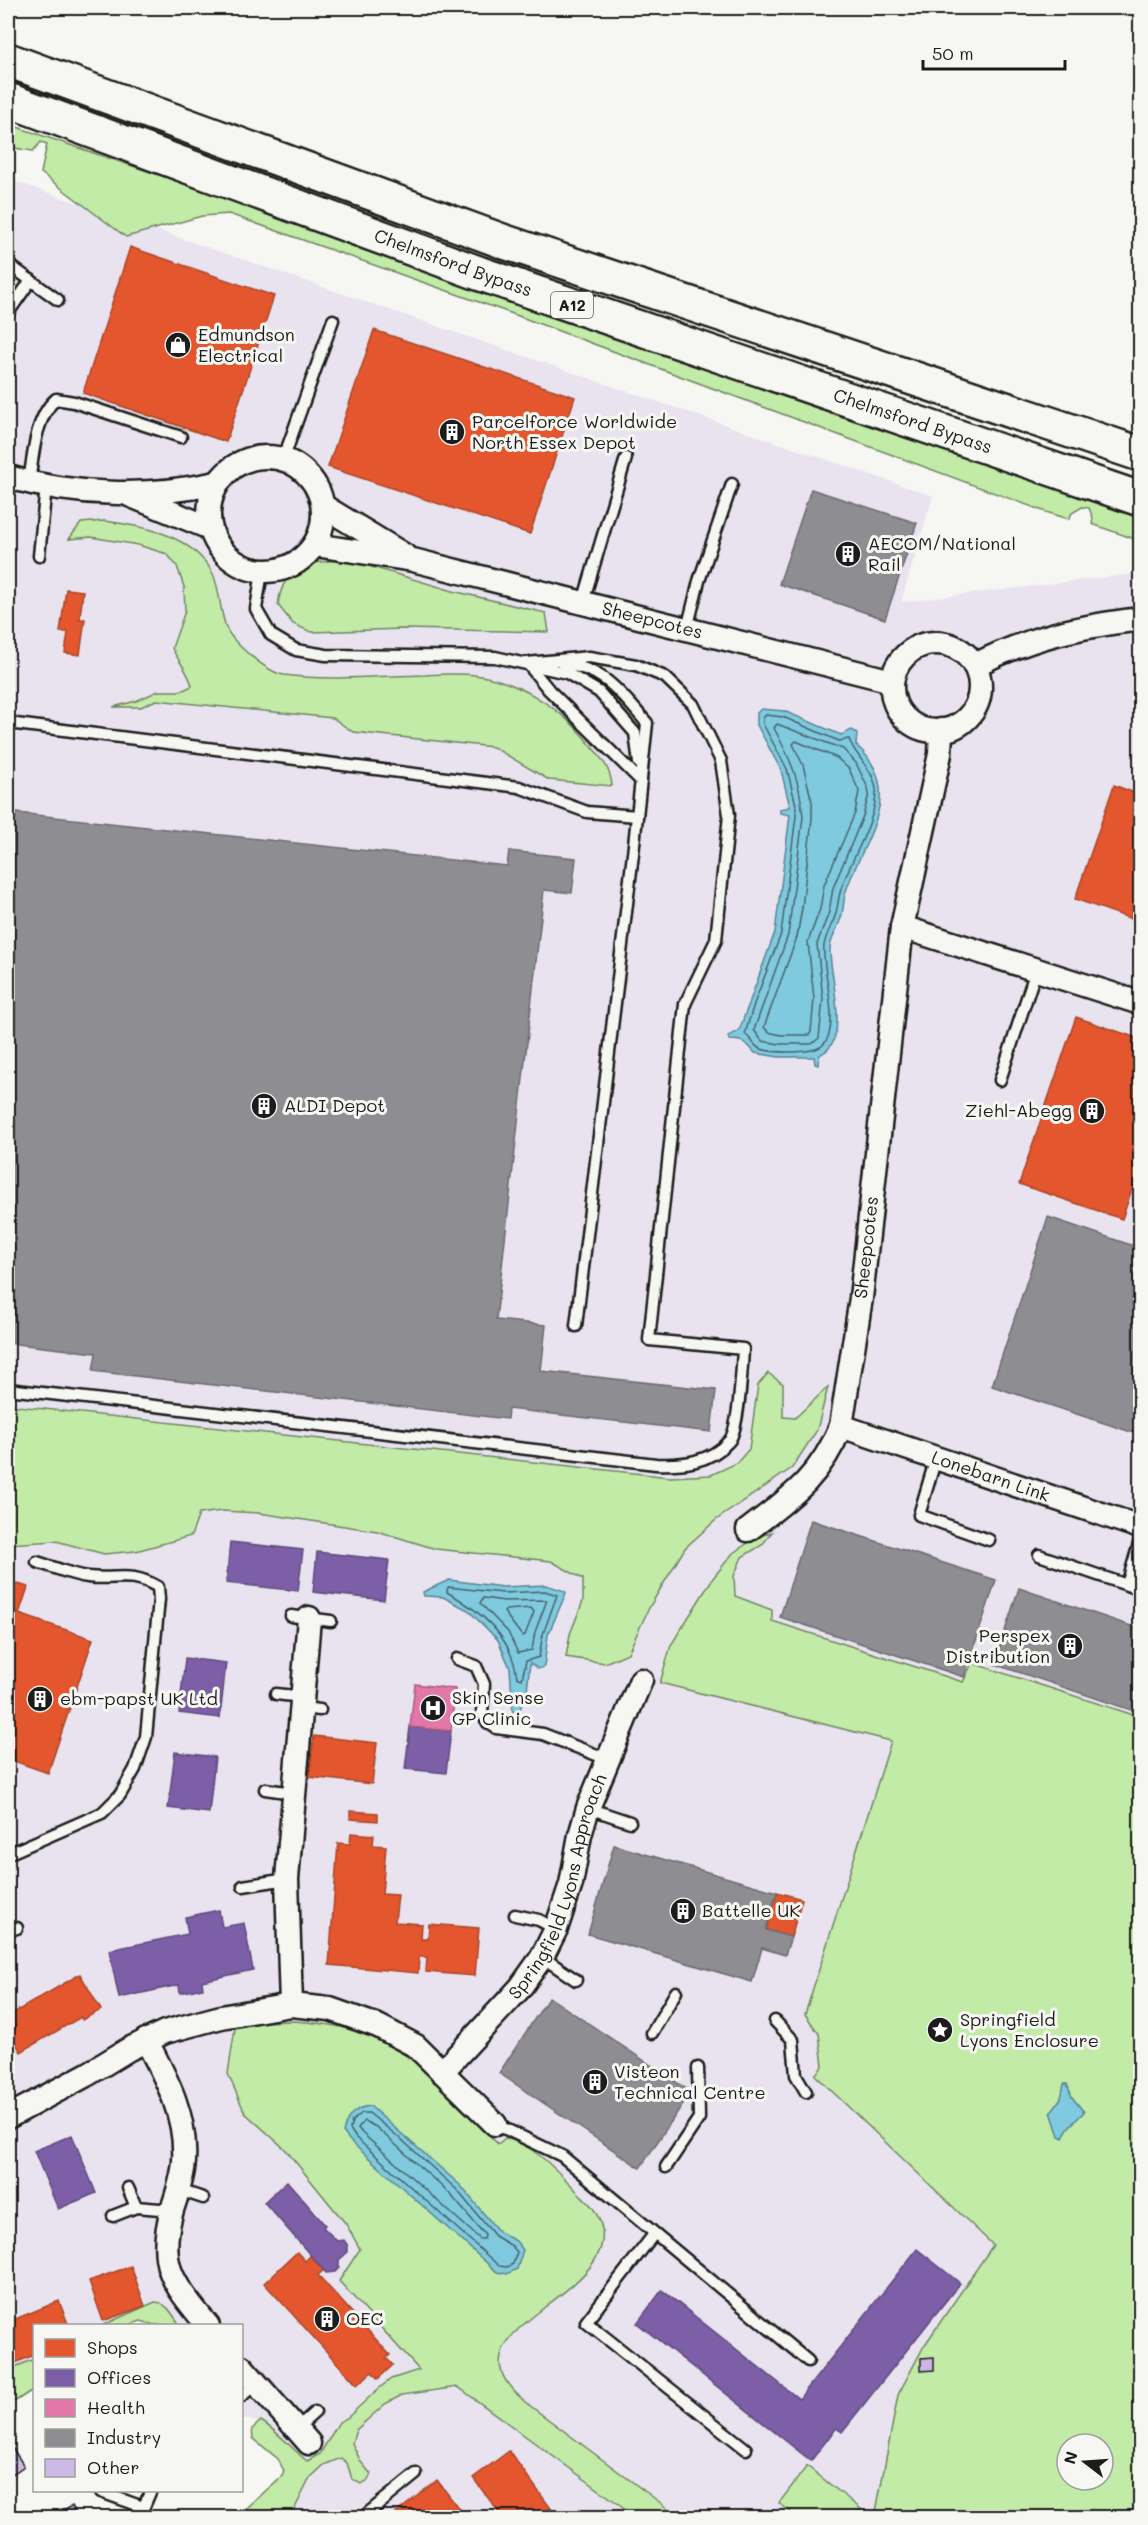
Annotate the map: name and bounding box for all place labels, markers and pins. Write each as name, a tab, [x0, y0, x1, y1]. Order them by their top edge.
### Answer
place label: Edmundson Electrical	[198, 322, 295, 367]
shop icon: Edmundson Electrical	[163, 330, 193, 360]
place label: Parcelforce Worldwide North Essex Depot	[472, 409, 677, 454]
building icon: Parcelforce Worldwide North Essex Depot	[437, 417, 467, 447]
place label: AECOM/National Rail	[868, 531, 1016, 576]
building icon: AECOM/National Rail	[833, 539, 863, 569]
building icon: ALDI Depot	[249, 1091, 279, 1121]
place label: ALDI Depot	[284, 1093, 385, 1117]
building icon: Ziehl-Abegg	[1077, 1096, 1107, 1126]
place label: Ziehl-Abegg	[965, 1098, 1072, 1122]
place label: Perspex Distribution	[946, 1623, 1050, 1668]
building icon: Perspex Distribution	[1055, 1631, 1085, 1661]
building icon: ebm-papst UK Ltd	[25, 1684, 55, 1714]
place label: Skin Sense GP Clinic	[452, 1685, 544, 1730]
place label: ebm-papst UK Ltd	[60, 1686, 218, 1710]
hospital icon: Skin Sense GP Clinic	[418, 1693, 448, 1723]
building icon: Battelle UK	[668, 1896, 698, 1926]
place label: Battelle UK	[702, 1898, 800, 1922]
place label: Springfield Lyons Enclosure	[960, 2007, 1099, 2052]
place icon: Springfield Lyons Enclosure	[925, 2015, 955, 2045]
place label: Visteon Technical Centre	[614, 2059, 766, 2104]
building icon: Visteon Technical Centre	[580, 2067, 610, 2097]
building icon: OEC	[312, 2304, 342, 2334]
place label: OEC	[346, 2306, 384, 2330]

